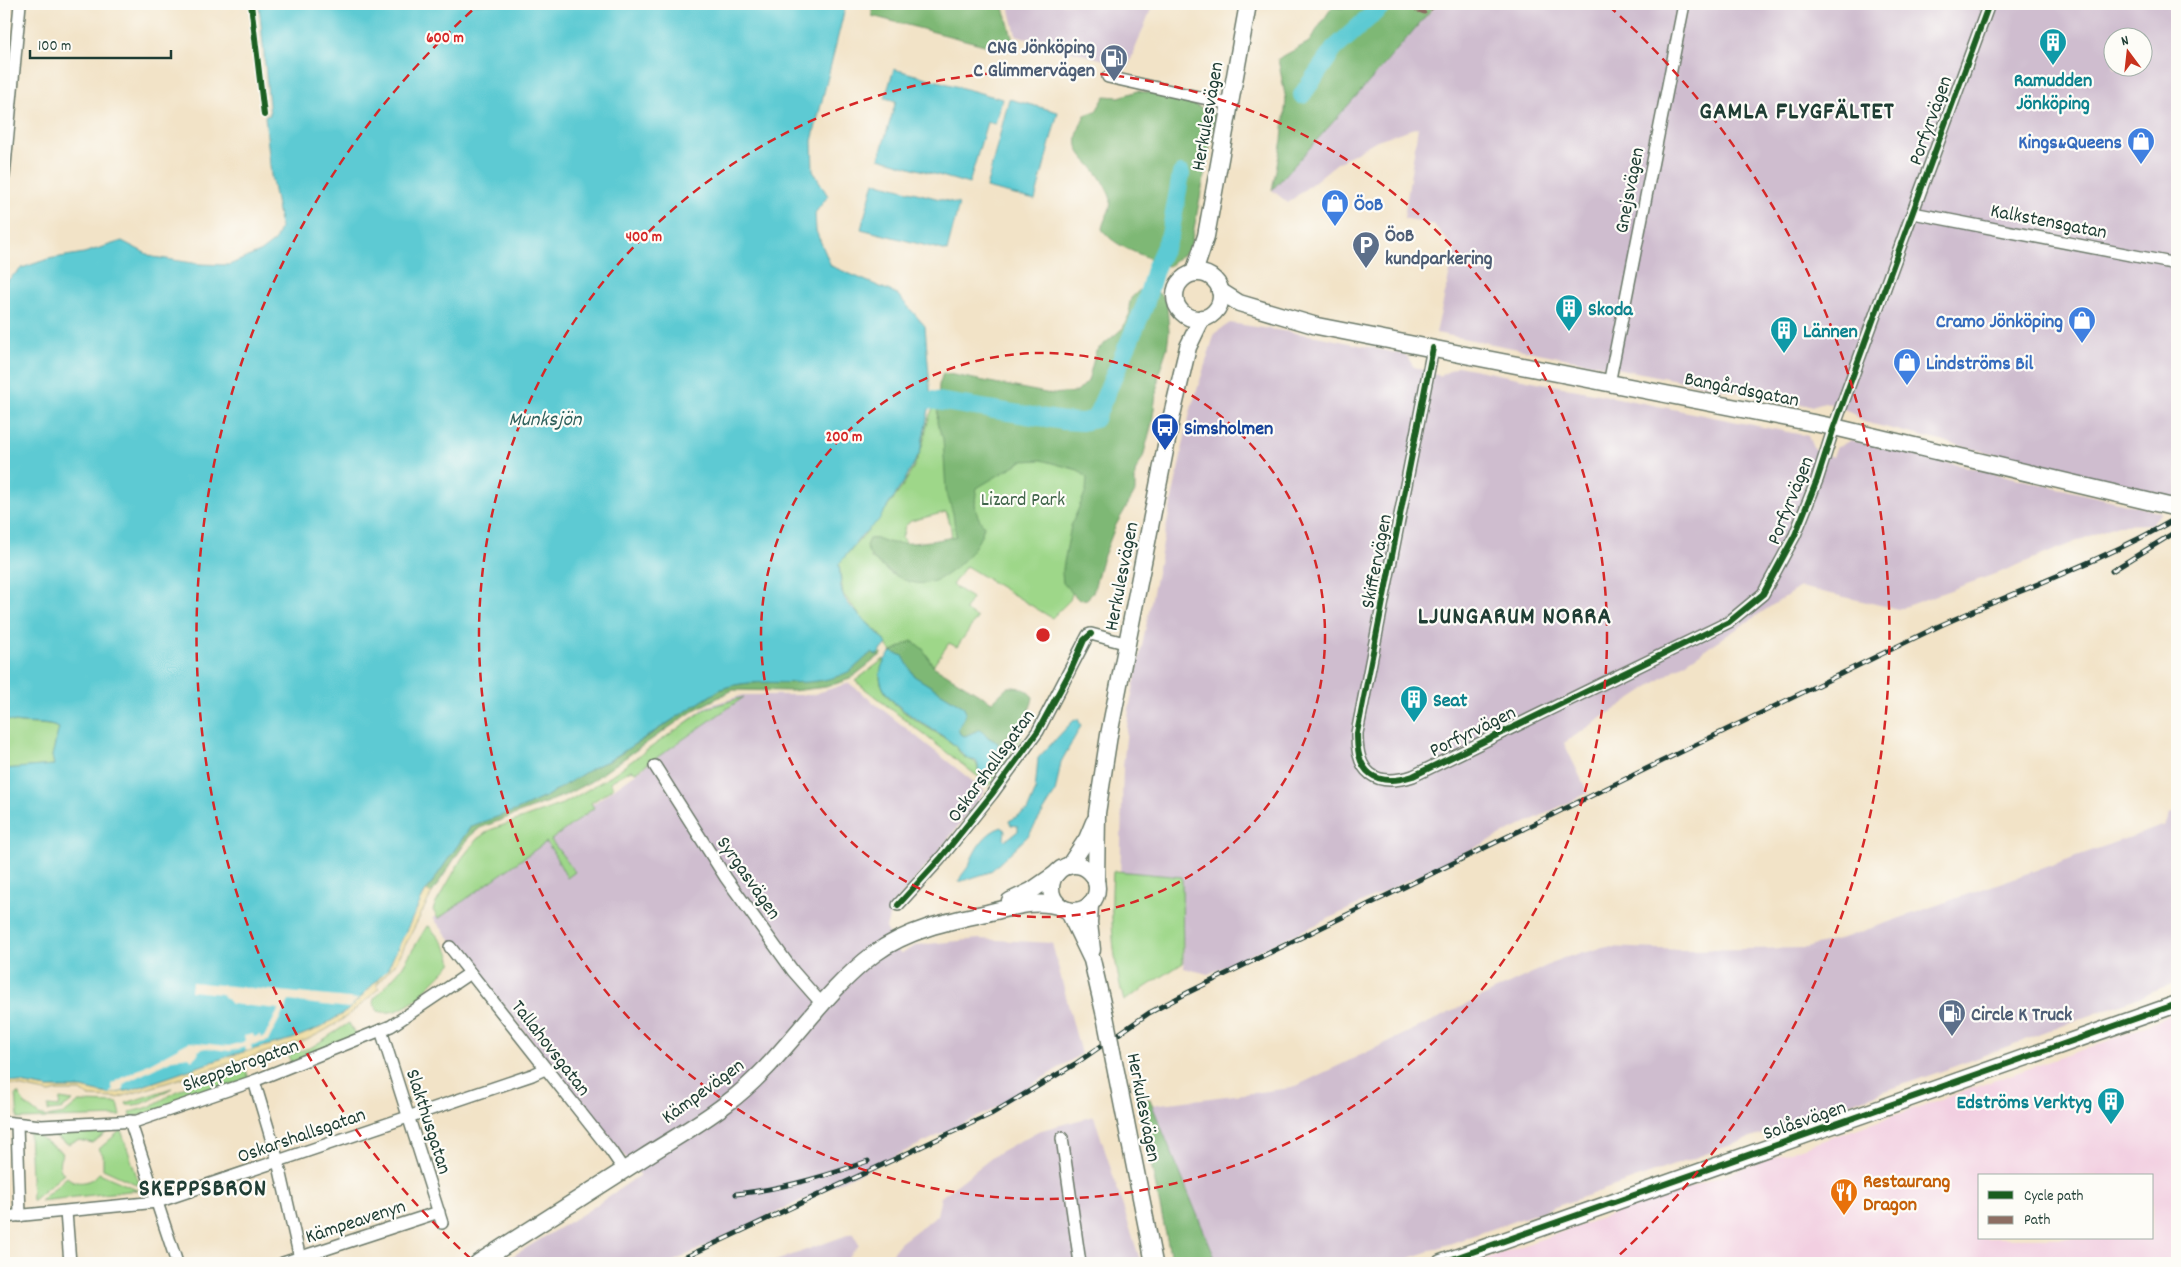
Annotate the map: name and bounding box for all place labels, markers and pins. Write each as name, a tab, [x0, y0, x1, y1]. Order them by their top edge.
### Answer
building icon: Ramudden Jönköping	[2038, 27, 2068, 66]
place label: CNG Jönköping C Glimmervägen	[973, 35, 1095, 86]
fuel station icon: CNG Jönköping C Glimmervägen	[1099, 43, 1129, 82]
place label: Ramudden Jönköping	[2014, 68, 2092, 119]
shop icon: Kings&Queens	[2126, 126, 2156, 165]
place label: Kings&Queens	[2018, 130, 2122, 158]
shop icon: ÖoB	[1320, 188, 1350, 227]
place label: ÖoB	[1354, 192, 1383, 220]
place label: ÖoB kundparkering	[1385, 223, 1493, 274]
parking icon: ÖoB kundparkering	[1351, 230, 1381, 269]
building icon: Skoda	[1554, 293, 1584, 332]
place label: Skoda	[1588, 297, 1633, 325]
shop icon: Cramo Jönköping	[2067, 305, 2097, 344]
place label: Cramo Jönköping	[1936, 309, 2063, 337]
building icon: Lännen	[1769, 315, 1799, 354]
place label: Lännen	[1803, 319, 1858, 347]
shop icon: Lindströms Bil	[1892, 347, 1922, 386]
place label: Lindströms Bil	[1926, 351, 2033, 379]
bus stop icon: Simsholmen	[1150, 412, 1180, 451]
place label: Simsholmen	[1184, 416, 1273, 444]
centre of rings	[1034, 626, 1052, 644]
building icon: Seat	[1399, 684, 1429, 723]
place label: Seat	[1433, 688, 1468, 716]
fuel station icon: Circle K Truck	[1937, 998, 1967, 1037]
place label: Circle K Truck	[1971, 1002, 2072, 1030]
building icon: Edströms Verktyg	[2096, 1086, 2126, 1125]
place label: Edströms Verktyg	[1956, 1090, 2092, 1118]
place label: Restaurang Dragon	[1863, 1169, 1950, 1220]
restaurant icon: Restaurang Dragon	[1829, 1177, 1859, 1216]

